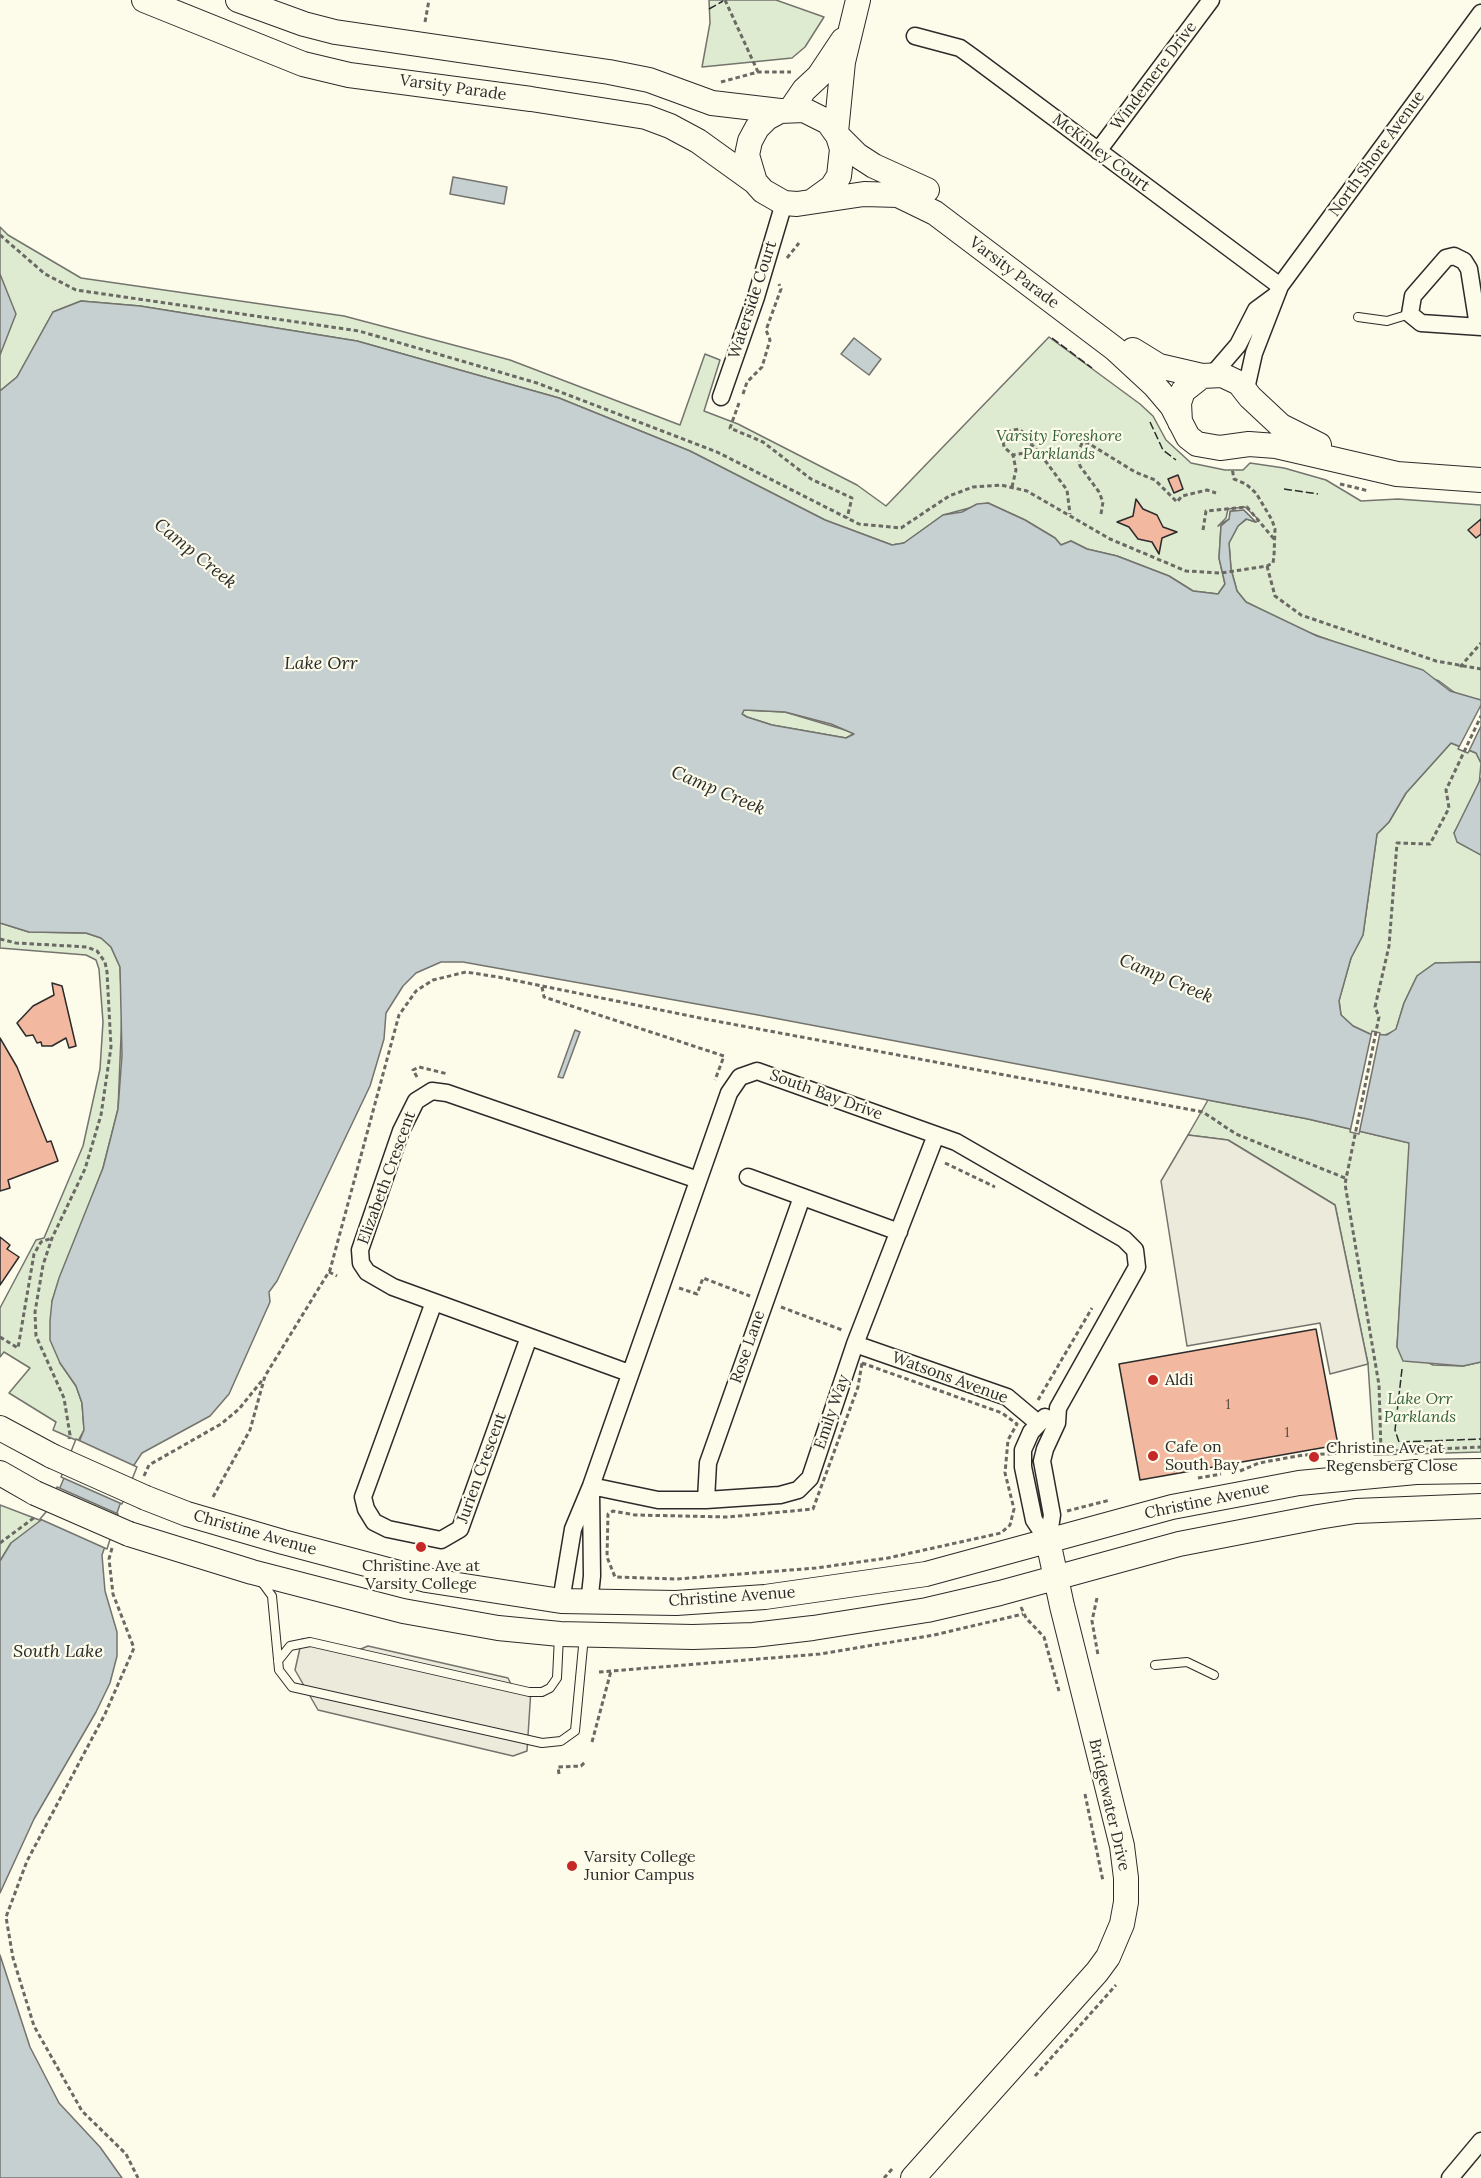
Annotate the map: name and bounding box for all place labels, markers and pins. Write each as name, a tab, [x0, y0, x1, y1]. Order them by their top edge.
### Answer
place label: Aldi	[1165, 1370, 1193, 1390]
marker: Aldi	[1146, 1373, 1160, 1387]
place label: Cafe on South Bay	[1165, 1437, 1239, 1475]
place label: Christine Ave at Regensberg Close	[1326, 1438, 1458, 1476]
marker: Cafe on South Bay	[1146, 1449, 1160, 1463]
marker: Christine Ave at Regensberg Close	[1307, 1450, 1321, 1464]
marker: Christine Ave at Varsity College	[414, 1540, 428, 1554]
place label: Christine Ave at Varsity College	[362, 1556, 480, 1594]
place label: Varsity College Junior Campus	[584, 1847, 696, 1885]
marker: Varsity College Junior Campus	[565, 1859, 579, 1873]

